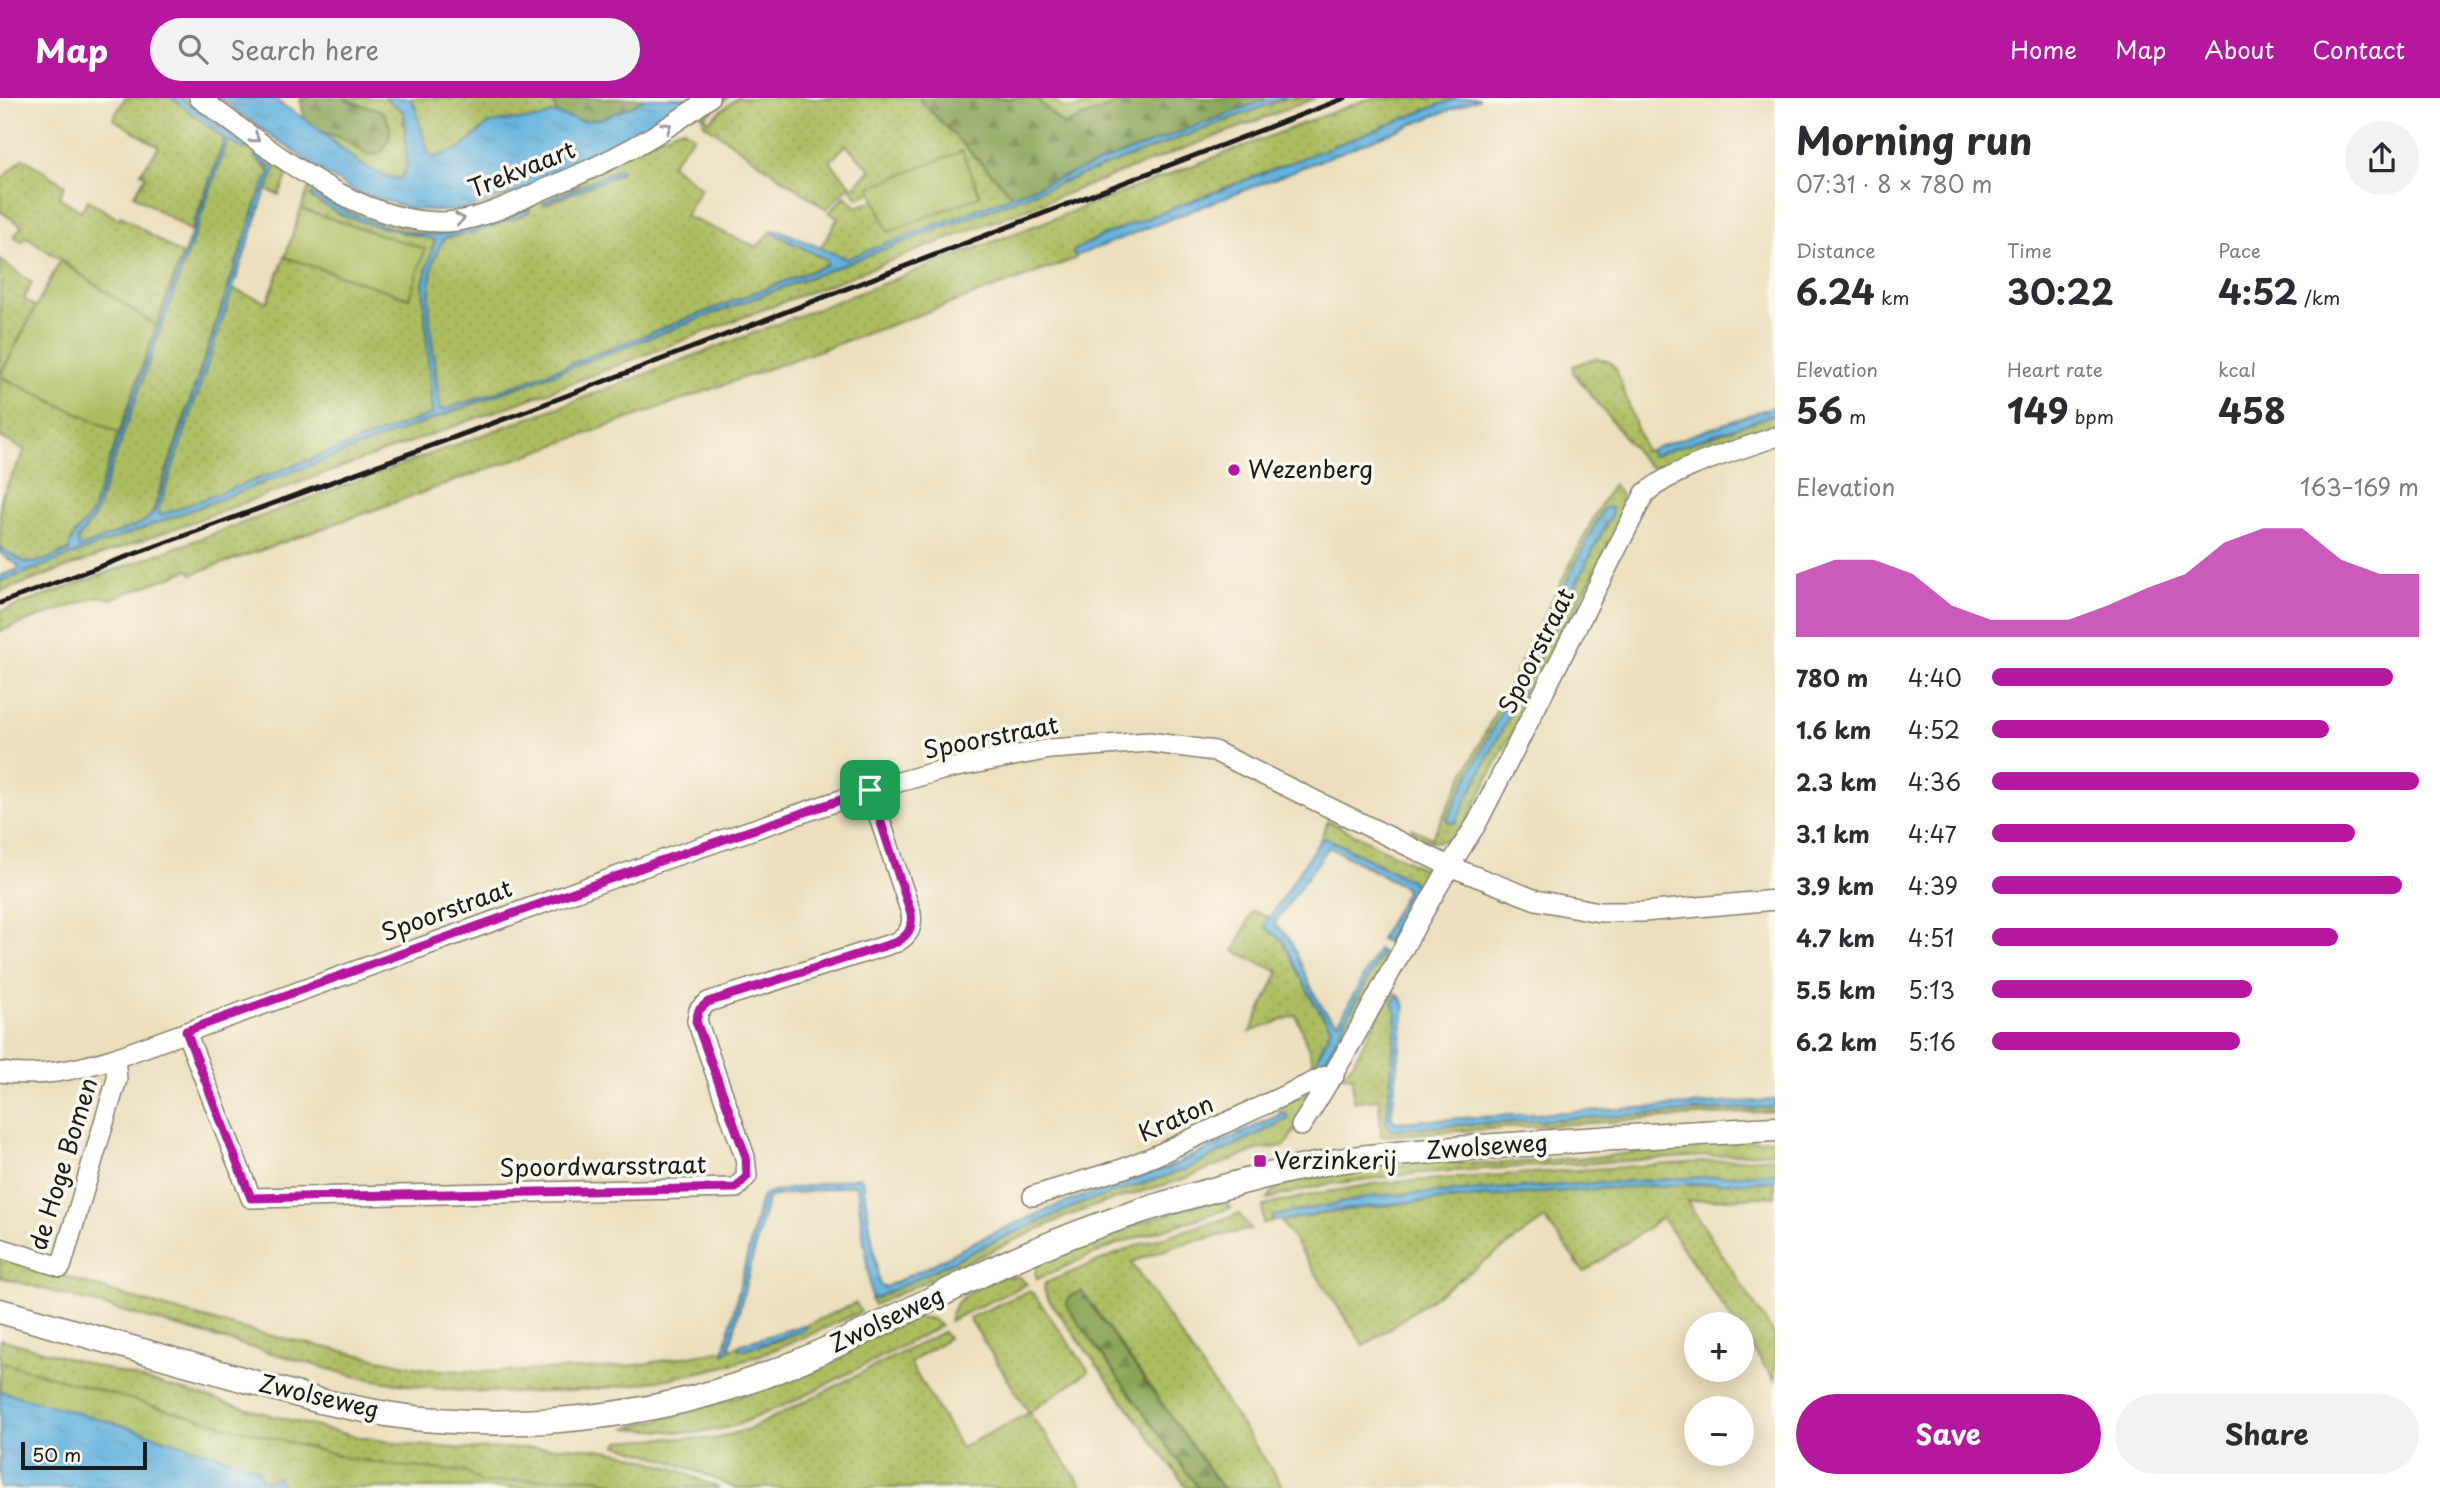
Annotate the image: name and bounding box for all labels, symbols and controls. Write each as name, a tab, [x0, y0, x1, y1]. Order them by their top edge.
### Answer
search box	[150, 18, 640, 81]
text: Map	[35, 24, 108, 74]
icon: search	[174, 30, 212, 68]
text: Search here	[230, 30, 379, 69]
text: Home	[2010, 31, 2077, 67]
text: Map	[2115, 31, 2166, 67]
text: About	[2204, 31, 2274, 67]
text: Contact	[2312, 31, 2405, 67]
text: Morning run	[1796, 111, 2032, 168]
button: share	[2345, 121, 2419, 195]
one-way arrow	[659, 122, 672, 135]
one-way arrow	[247, 129, 260, 142]
street label: Trekvaart	[462, 130, 580, 206]
text: 07:31 · 8 × 780 m	[1796, 166, 1993, 201]
one-way arrow	[454, 212, 466, 227]
text: Distance	[1796, 236, 1876, 264]
text: Time	[2007, 236, 2052, 264]
text: Pace	[2218, 236, 2261, 264]
text: 6.24	[1796, 264, 1875, 317]
text: 30:22	[2007, 264, 2114, 317]
text: 4:52	[2218, 264, 2298, 317]
text: km	[1875, 283, 1910, 311]
text: /km	[2298, 283, 2340, 311]
text: Elevation	[1796, 355, 1878, 383]
text: Heart rate	[2007, 355, 2103, 383]
text: kcal	[2218, 355, 2256, 383]
text: 56	[1796, 383, 1843, 436]
text: 149	[2007, 383, 2069, 436]
text: 458	[2218, 383, 2286, 436]
text: m	[1843, 402, 1866, 430]
text: bpm	[2069, 402, 2114, 430]
place label: Wezenberg	[1248, 450, 1373, 486]
marker: Wezenberg	[1226, 462, 1242, 478]
text: Elevation	[1796, 469, 1895, 504]
text: 163–169 m	[2300, 469, 2419, 504]
street label: Spoorstraat	[1488, 581, 1582, 719]
text: 780 m	[1796, 660, 1868, 695]
text: 4:40	[1908, 660, 1962, 695]
street label: Spoorstraat	[920, 705, 1061, 767]
text: 1.6 km	[1796, 712, 1871, 747]
text: 4:52	[1908, 712, 1960, 747]
pin	[840, 760, 900, 820]
text: 2.3 km	[1796, 764, 1877, 799]
text: 4:36	[1908, 764, 1961, 799]
icon: arrive	[851, 771, 889, 809]
text: 3.1 km	[1796, 816, 1870, 851]
text: 4:47	[1908, 816, 1957, 851]
text: 3.9 km	[1796, 868, 1874, 903]
text: 4:39	[1908, 868, 1958, 903]
street label: Spoorstraat	[376, 869, 517, 949]
text: 4.7 km	[1796, 920, 1875, 955]
text: 4:51	[1908, 920, 1954, 955]
text: 5.5 km	[1796, 972, 1876, 1007]
text: 5:13	[1908, 972, 1955, 1007]
text: 6.2 km	[1796, 1024, 1877, 1059]
text: 5:16	[1908, 1024, 1956, 1059]
street label: de Hoge Bomen	[19, 1073, 105, 1254]
street label: Kraton	[1132, 1085, 1219, 1150]
street label: Zwolseweg	[1425, 1123, 1549, 1167]
place label: Verzinkerij	[1274, 1141, 1397, 1177]
street label: Spoordwarsstraat	[499, 1145, 707, 1185]
marker: Verzinkerij	[1252, 1153, 1268, 1169]
street label: Zwolseweg	[823, 1276, 949, 1360]
map controls	[1684, 1312, 1754, 1466]
button: +	[1684, 1312, 1754, 1382]
street label: Zwolseweg	[256, 1364, 383, 1426]
button: Save	[1796, 1394, 2101, 1474]
button: Share	[2115, 1394, 2419, 1474]
button: −	[1684, 1396, 1754, 1466]
scale bar	[21, 1439, 147, 1471]
text: 50 m	[32, 1440, 81, 1468]

